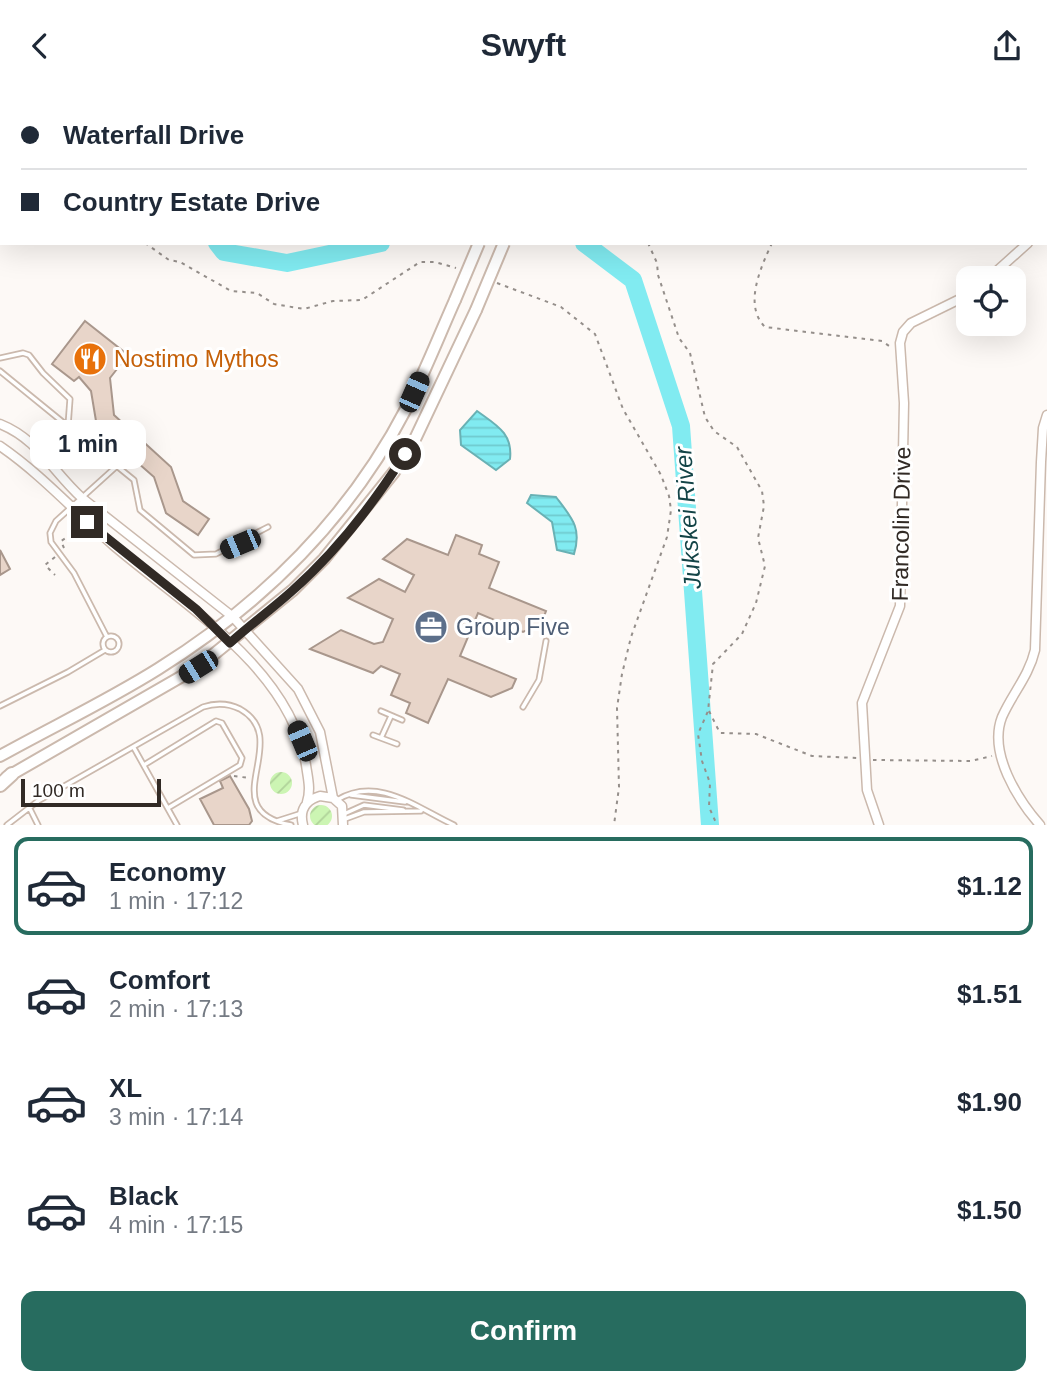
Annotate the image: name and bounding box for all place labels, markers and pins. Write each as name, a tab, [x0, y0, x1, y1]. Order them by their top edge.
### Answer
restaurant icon: Nostimo Mythos	[71, 340, 109, 378]
place label: Nostimo Mythos	[114, 346, 279, 372]
office icon: Group Five	[412, 608, 450, 646]
place label: Group Five	[456, 614, 570, 640]

